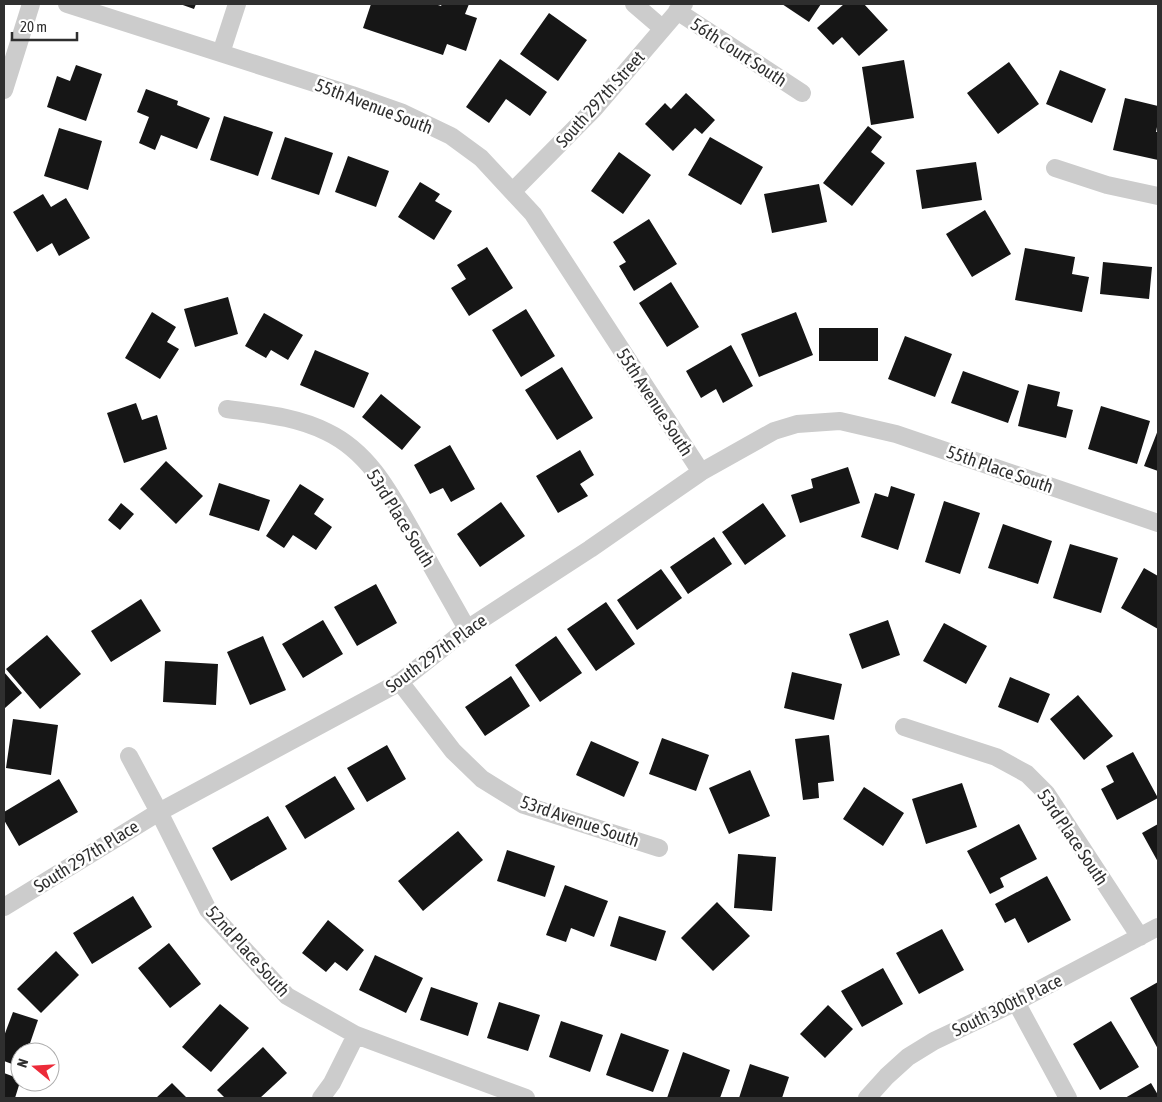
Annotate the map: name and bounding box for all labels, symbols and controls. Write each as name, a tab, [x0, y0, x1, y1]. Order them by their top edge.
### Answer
scale bar	[12, 10, 78, 42]
street label: 56th Court South	[687, 13, 791, 91]
text: 20 m	[20, 18, 47, 35]
street label: South 297th Street	[551, 47, 649, 151]
street label: 55th Avenue South	[312, 74, 436, 138]
street label: 55th Avenue South	[612, 344, 698, 460]
street label: 55th Place South	[944, 441, 1056, 497]
street label: 53rd Place South	[363, 465, 439, 571]
street label: South 297th Place	[381, 609, 491, 697]
street label: 53rd Place South	[1033, 785, 1113, 889]
street label: 53rd Avenue South	[518, 791, 642, 851]
street label: South 297th Place	[30, 815, 142, 897]
street label: 52nd Place South	[202, 901, 294, 1001]
street label: South 300th Place	[949, 969, 1065, 1041]
north arrow	[10, 1042, 60, 1092]
text: N	[14, 1057, 32, 1069]

